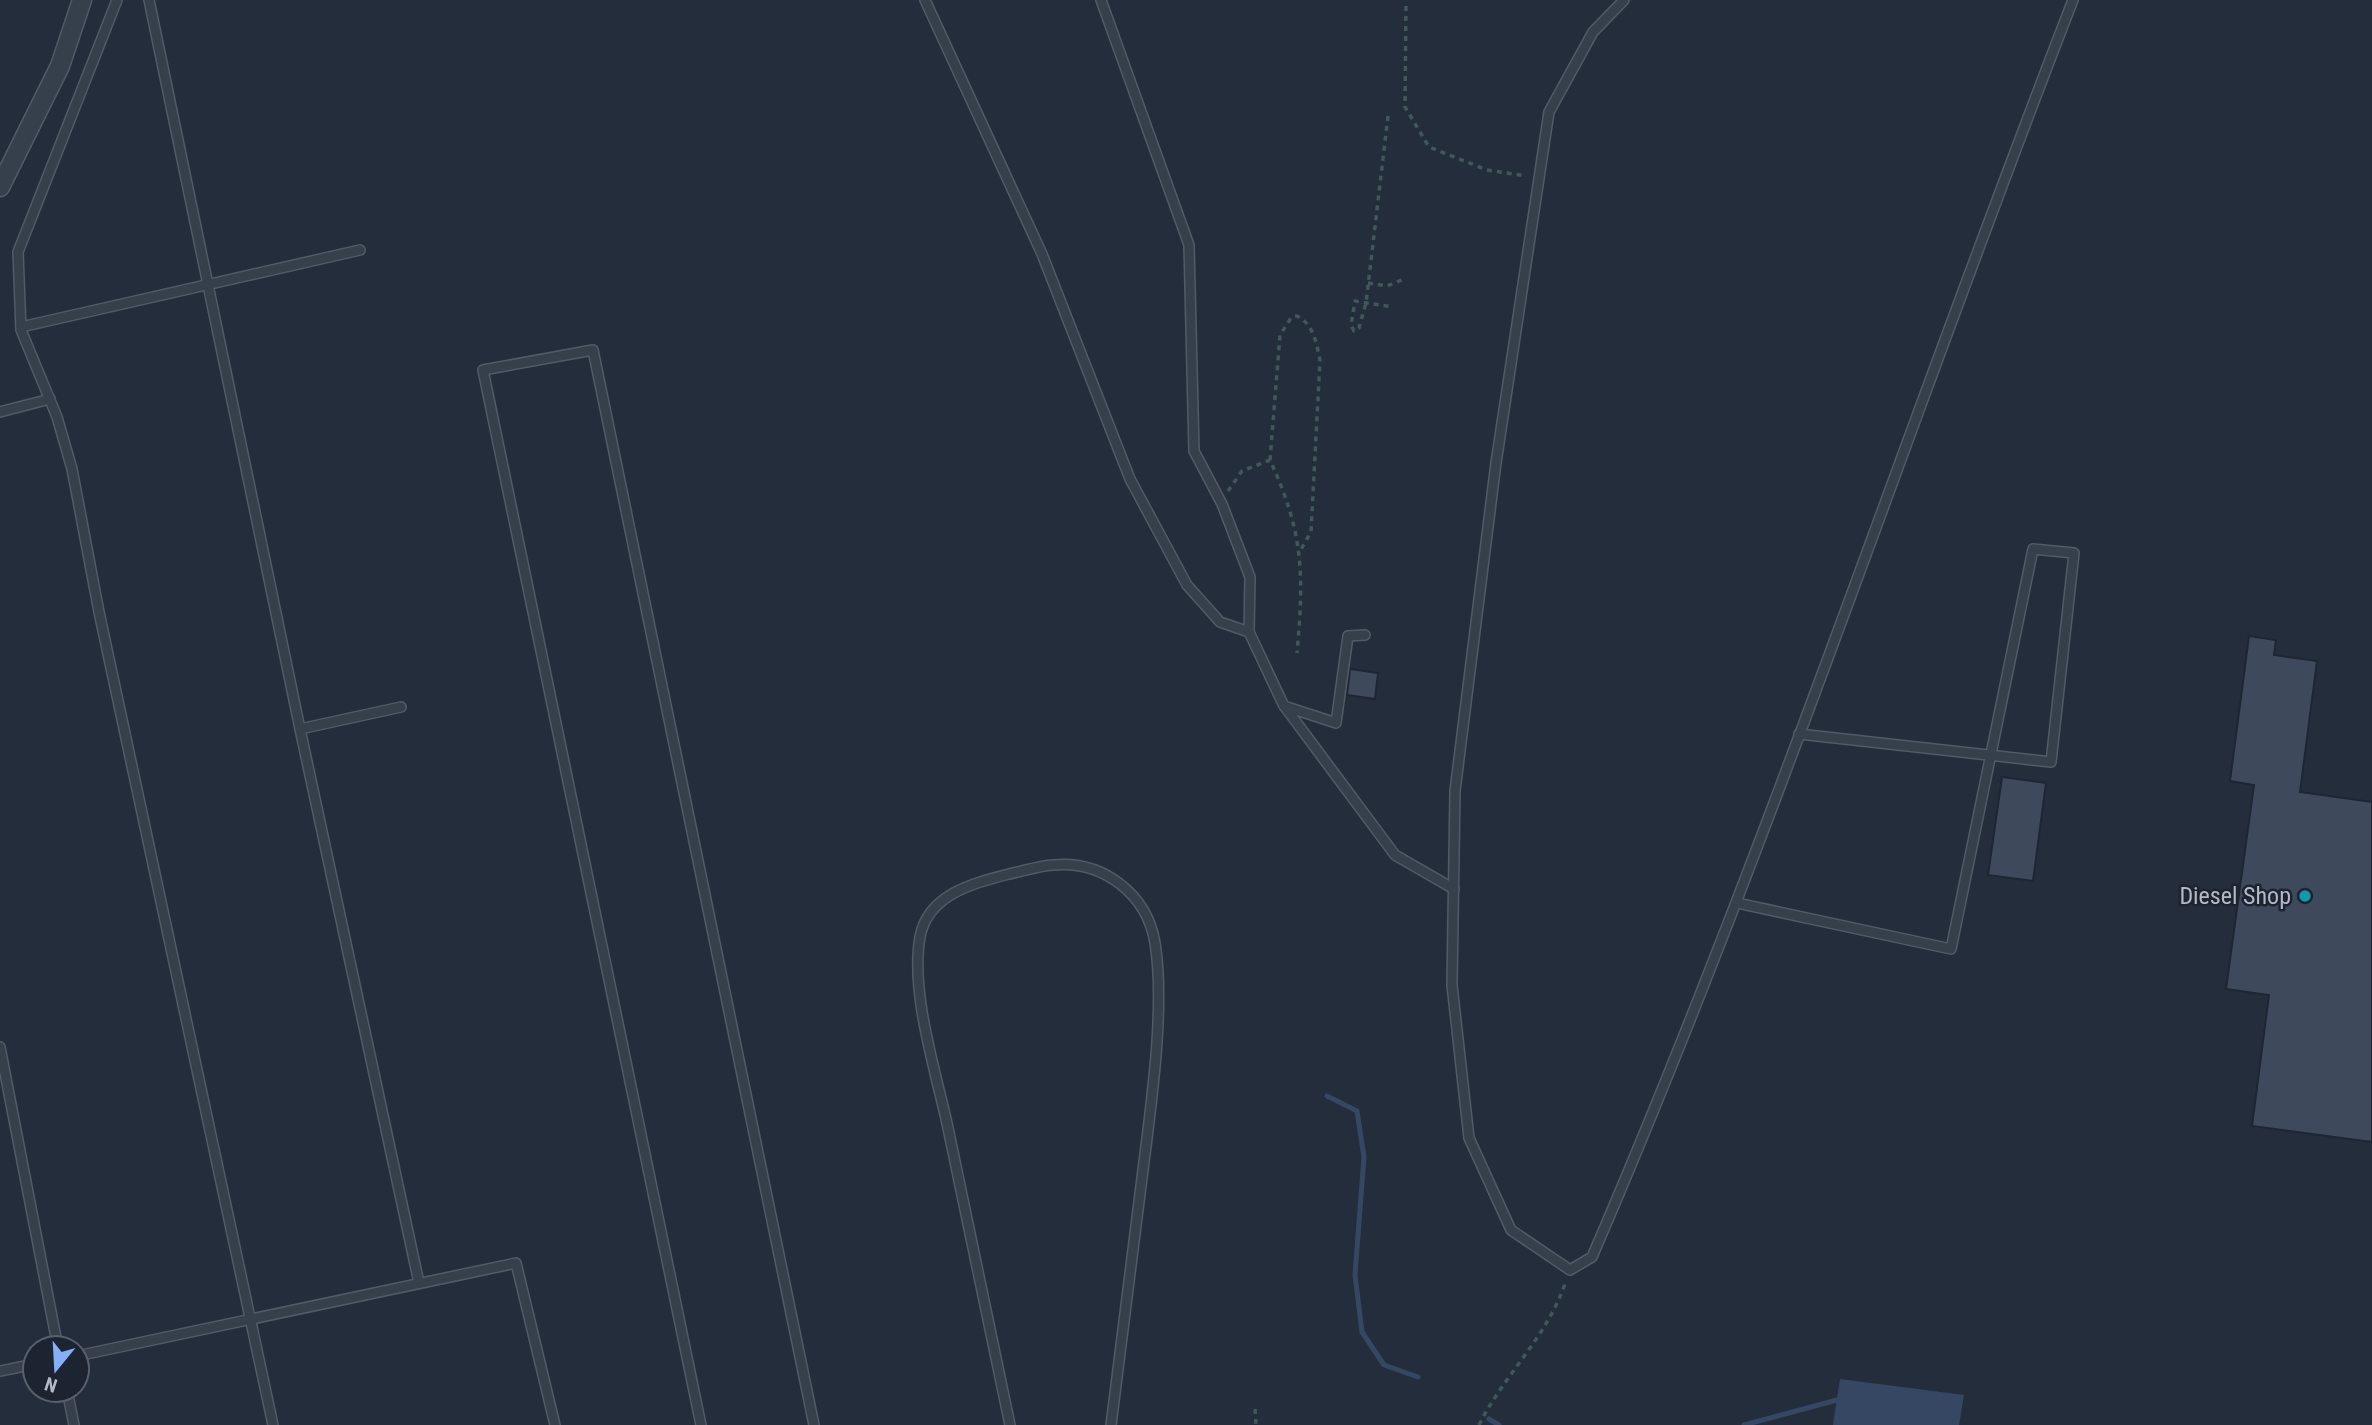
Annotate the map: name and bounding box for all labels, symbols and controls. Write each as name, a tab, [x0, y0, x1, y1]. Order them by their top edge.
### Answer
place label: Diesel Shop	[2179, 882, 2291, 910]
marker: Diesel Shop	[2297, 888, 2313, 904]
north arrow	[21, 1334, 91, 1404]
text: N	[42, 1372, 60, 1397]

